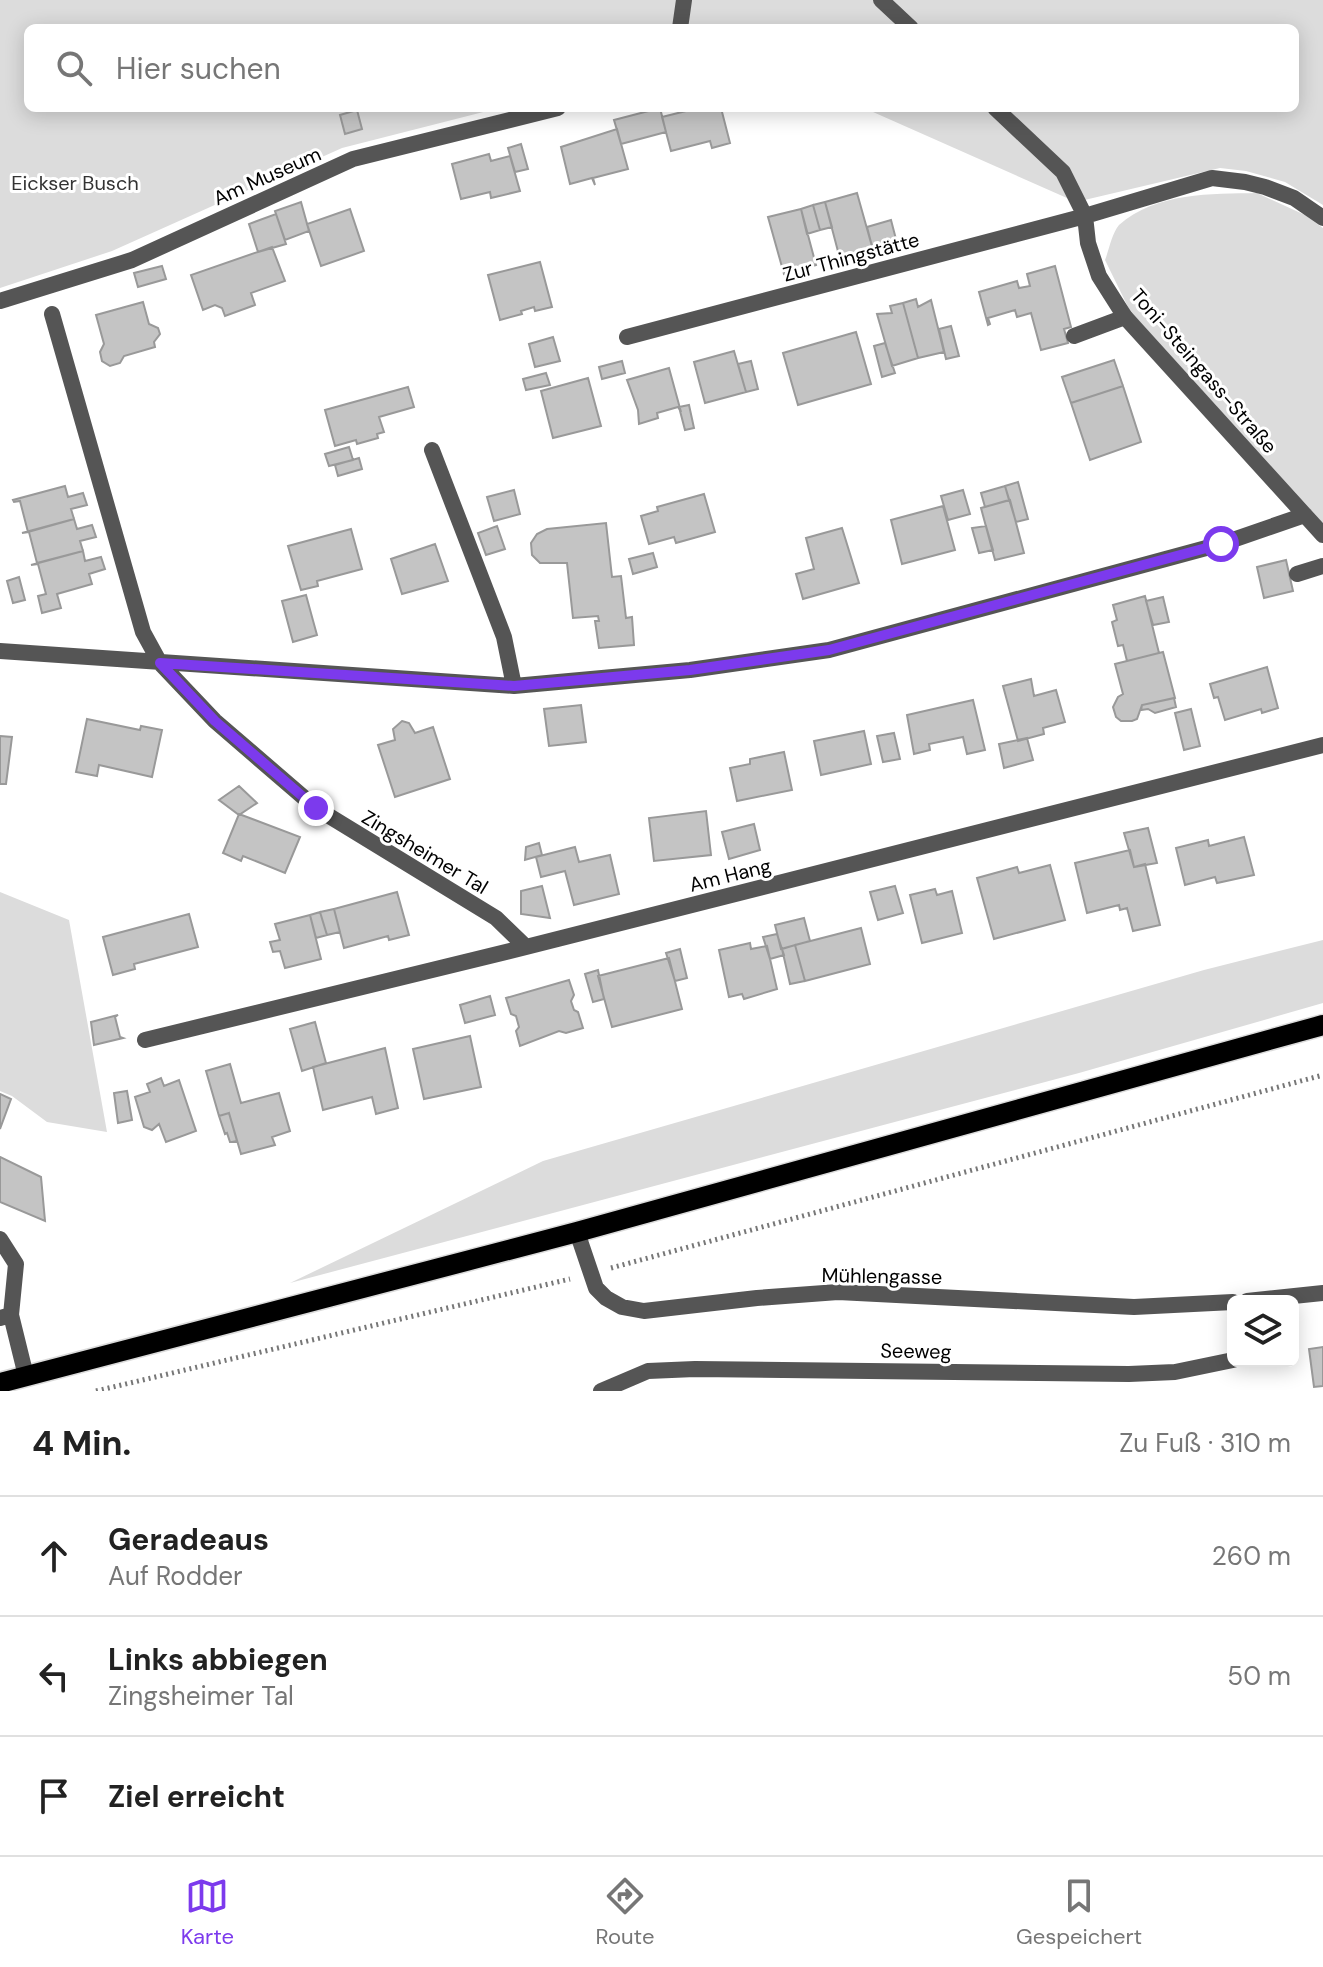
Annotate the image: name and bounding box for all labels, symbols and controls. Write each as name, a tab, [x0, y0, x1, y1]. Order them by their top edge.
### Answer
search box	[24, 24, 1299, 112]
icon: search	[52, 46, 96, 90]
text: Hier suchen	[116, 49, 281, 88]
street label: Am Museum	[209, 141, 325, 211]
park label: Eickser Busch	[11, 170, 139, 196]
street label: Zur Thingstätte	[780, 226, 922, 288]
street label: Toni-Steingass-Straße	[1125, 283, 1283, 459]
route start	[1203, 526, 1239, 562]
route end	[298, 790, 334, 826]
street label: Zingsheimer Tal	[357, 804, 493, 900]
street label: Am Hang	[686, 852, 774, 898]
street label: Mühlengasse	[822, 1262, 942, 1290]
map controls	[1227, 1295, 1299, 1367]
button: layers	[1227, 1295, 1299, 1367]
street label: Seeweg	[880, 1337, 952, 1365]
text: 4 Min.	[32, 1421, 131, 1466]
text: Zu Fuß · 310 m	[1119, 1426, 1291, 1460]
text: Geradeaus	[108, 1520, 269, 1559]
icon: ahead	[32, 1534, 76, 1578]
text: 260 m	[1212, 1539, 1291, 1573]
text: Auf Rodder	[108, 1559, 243, 1593]
text: Links abbiegen	[108, 1640, 328, 1679]
icon: left	[32, 1654, 76, 1698]
text: 50 m	[1227, 1659, 1291, 1693]
text: Zingsheimer Tal	[108, 1679, 294, 1713]
icon: arrive	[32, 1774, 76, 1818]
text: Ziel erreicht	[108, 1777, 285, 1816]
tab: Karte	[181, 1874, 234, 1951]
tab: Route	[596, 1874, 654, 1951]
tab: Gespeichert	[1016, 1874, 1142, 1951]

